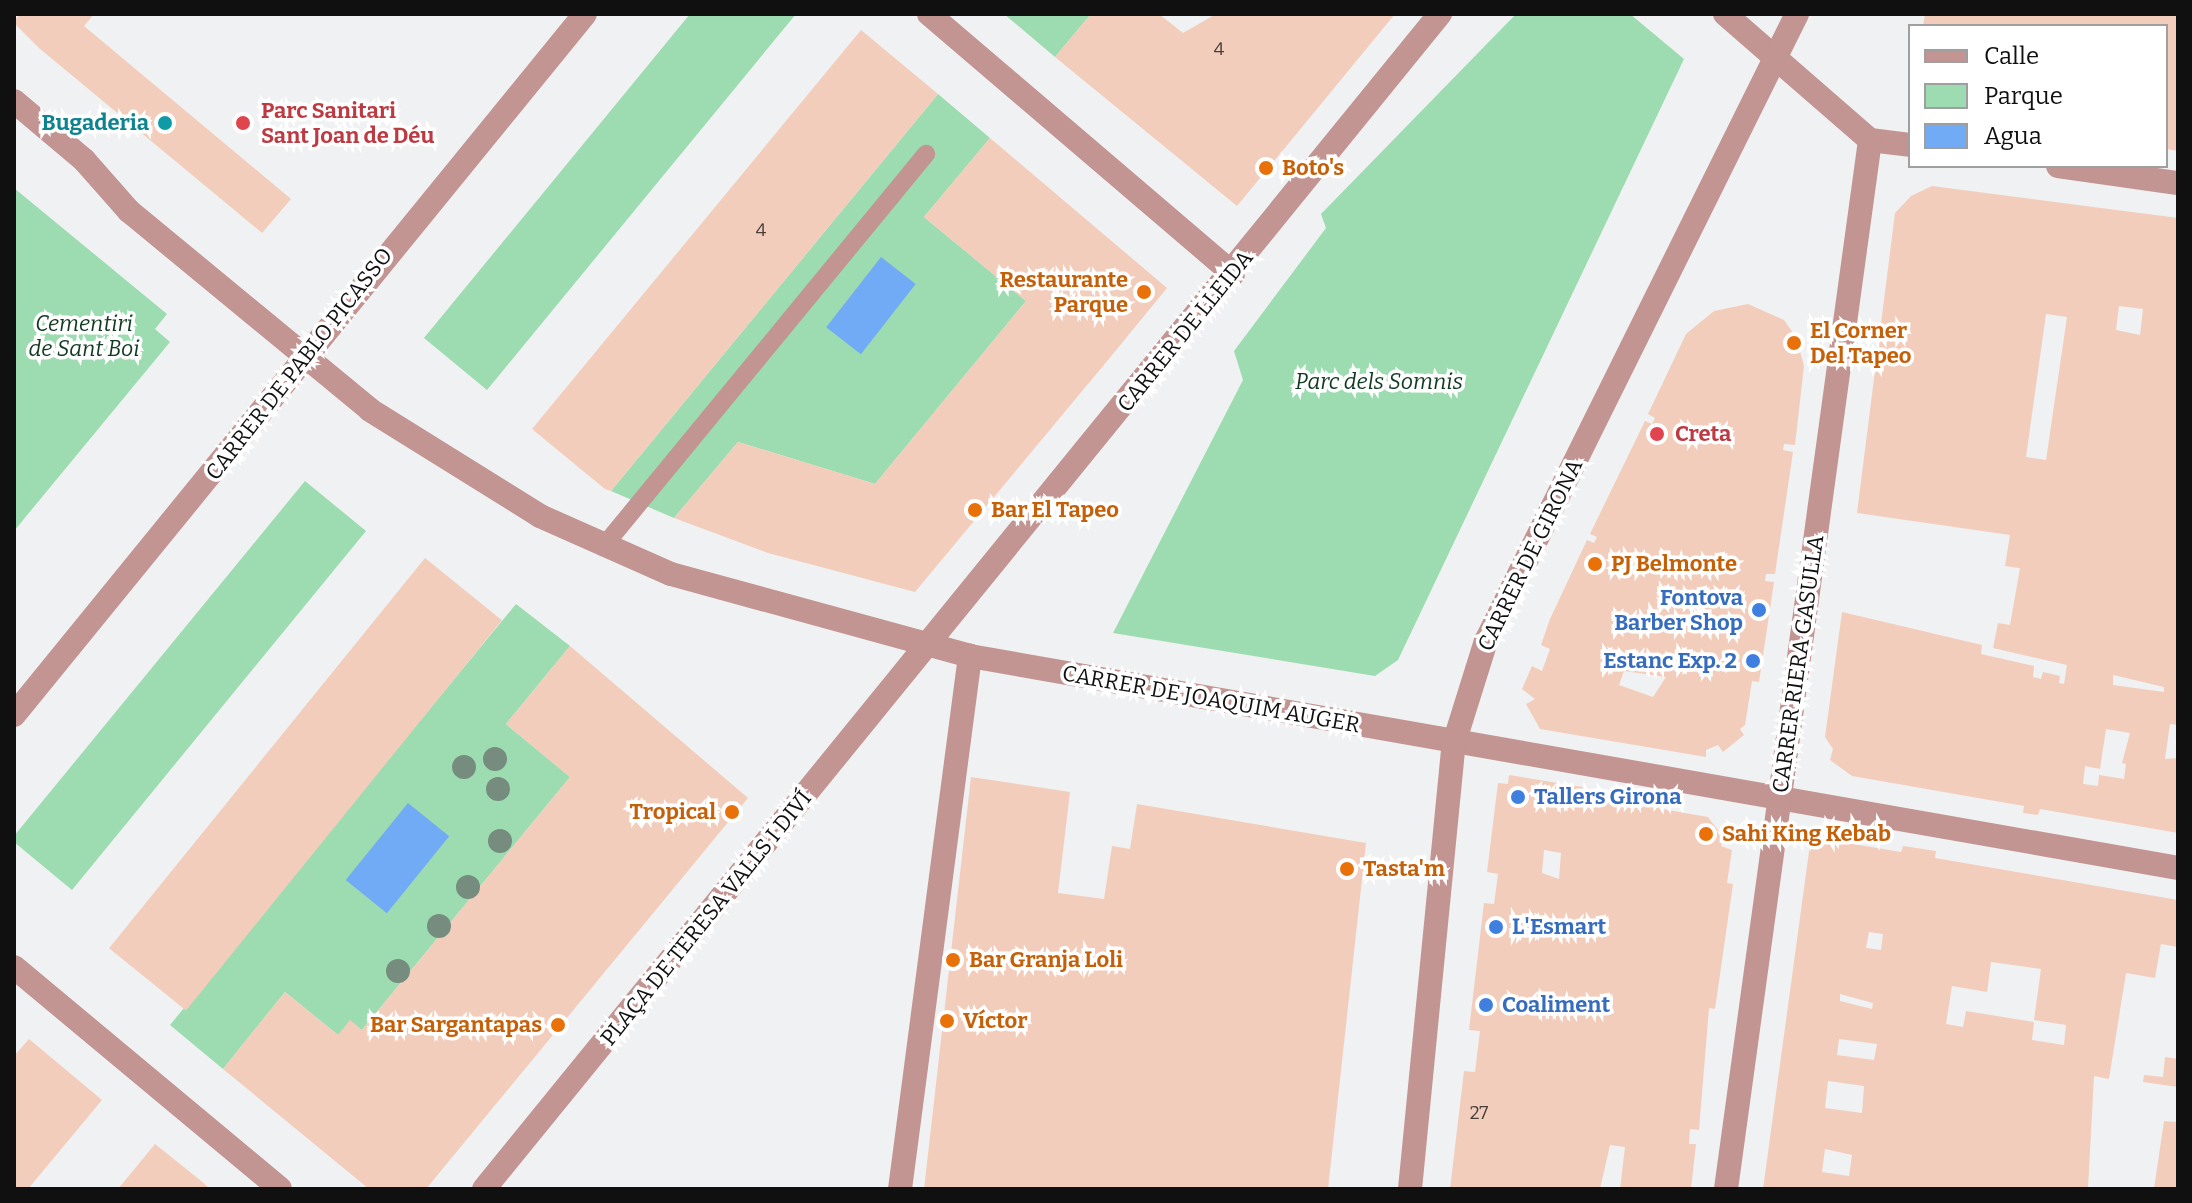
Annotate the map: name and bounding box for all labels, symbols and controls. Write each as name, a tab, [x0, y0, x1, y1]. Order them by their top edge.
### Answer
legend	[1908, 24, 2168, 168]
house number: 4	[1214, 38, 1224, 60]
text: Calle	[1984, 42, 2039, 70]
text: Parque	[1984, 82, 2063, 110]
place label: Parc Sanitari Sant Joan de Déu	[261, 97, 434, 148]
place label: Bugaderia	[42, 110, 149, 136]
marker: Parc Sanitari Sant Joan de Déu	[232, 112, 254, 134]
marker: Bugaderia	[156, 114, 174, 132]
text: Agua	[1984, 122, 2042, 150]
place label: Boto's	[1282, 155, 1344, 181]
marker: Boto's	[1257, 159, 1275, 177]
house number: 4	[756, 219, 766, 241]
street label: CARRER DE PABLO PICASSO	[200, 243, 398, 485]
street label: CARRER DE LLEIDA	[1112, 245, 1258, 417]
place label: Restaurante Parque	[999, 266, 1128, 318]
marker: Restaurante Parque	[1135, 283, 1153, 301]
park label: Cementiri de Sant Boi	[28, 310, 140, 362]
place label: El Corner Del Tapeo	[1810, 317, 1912, 368]
marker: El Corner Del Tapeo	[1785, 334, 1803, 352]
park label: Parc dels Somnis	[1295, 369, 1463, 395]
place label: Creta	[1675, 421, 1731, 447]
marker: Creta	[1646, 423, 1668, 445]
street label: CARRER DE GIRONA	[1472, 455, 1588, 655]
place label: Bar El Tapeo	[991, 497, 1119, 523]
marker: Bar El Tapeo	[966, 501, 984, 519]
street label: CARRER RIERA GASULLA	[1767, 533, 1829, 795]
place label: PJ Belmonte	[1611, 551, 1737, 577]
marker: PJ Belmonte	[1586, 555, 1604, 573]
place label: Fontova Barber Shop	[1614, 584, 1743, 636]
marker: Fontova Barber Shop	[1750, 601, 1768, 619]
place label: Estanc Exp. 2	[1603, 648, 1737, 674]
marker: Estanc Exp. 2	[1744, 652, 1762, 670]
street label: CARRER DE JOAQUIM AUGER	[1060, 660, 1362, 738]
place label: Tallers Girona	[1534, 784, 1681, 810]
street label: PLAÇA DE TERESA VALLS I DIVÍ	[595, 785, 817, 1051]
marker: Tallers Girona	[1509, 788, 1527, 806]
place label: Tropical	[630, 799, 716, 825]
marker: Tropical	[723, 803, 741, 821]
place label: Sahi King Kebab	[1722, 821, 1891, 847]
marker: Sahi King Kebab	[1697, 825, 1715, 843]
place label: Tasta'm	[1363, 856, 1445, 882]
marker: Tasta'm	[1338, 860, 1356, 878]
place label: L'Esmart	[1512, 914, 1606, 940]
marker: L'Esmart	[1487, 918, 1505, 936]
place label: Bar Granja Loli	[969, 947, 1123, 973]
marker: Bar Granja Loli	[944, 951, 962, 969]
place label: Coaliment	[1502, 992, 1610, 1018]
marker: Coaliment	[1477, 996, 1495, 1014]
place label: Víctor	[963, 1008, 1028, 1034]
place label: Bar Sargantapas	[370, 1012, 542, 1038]
marker: Víctor	[938, 1012, 956, 1030]
marker: Bar Sargantapas	[549, 1016, 567, 1034]
house number: 27	[1470, 1102, 1488, 1124]

